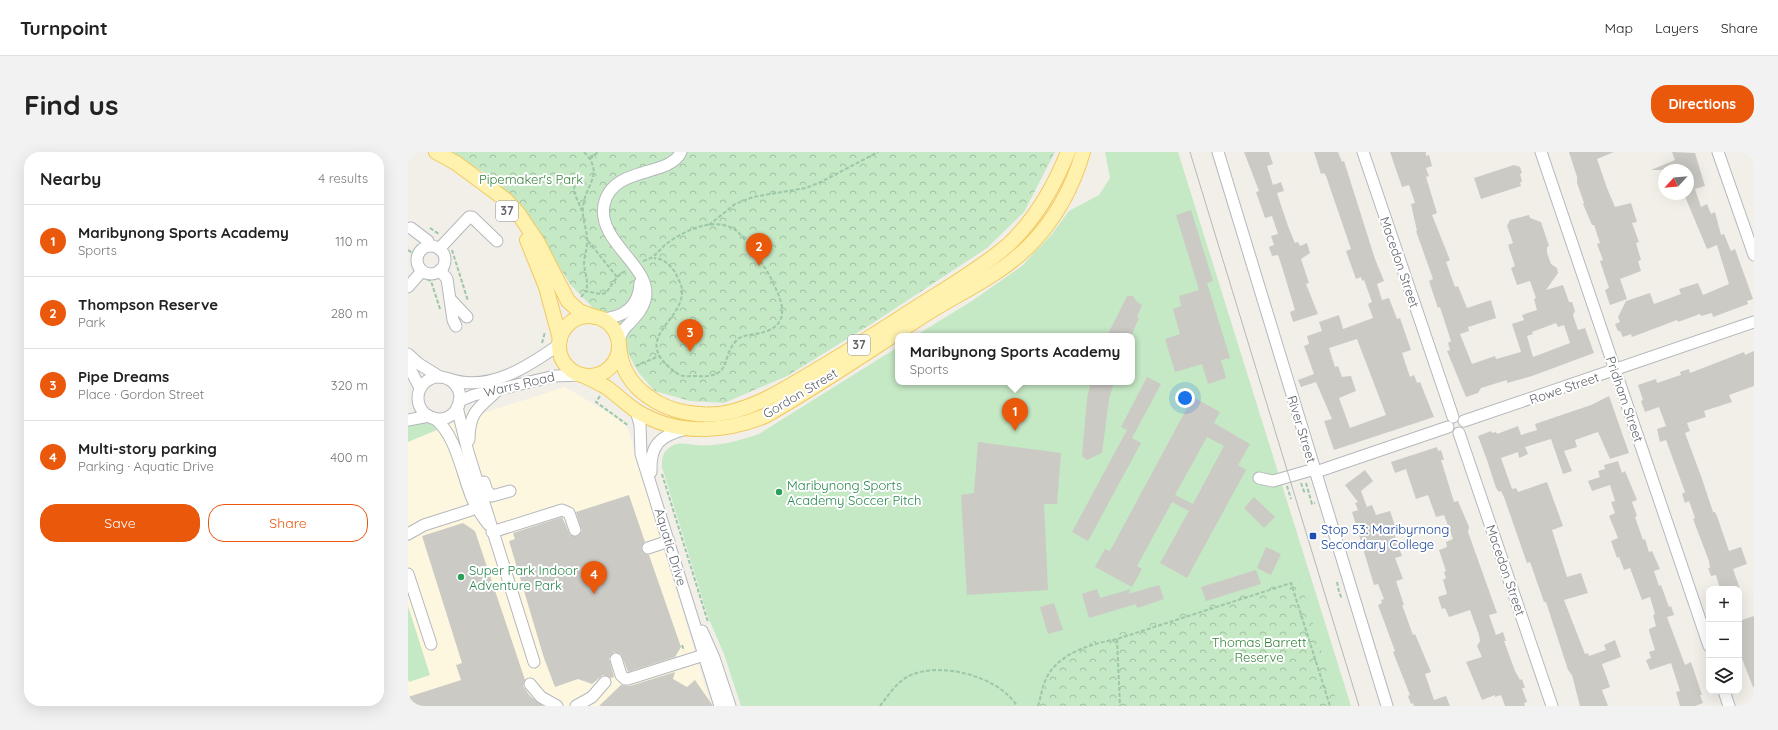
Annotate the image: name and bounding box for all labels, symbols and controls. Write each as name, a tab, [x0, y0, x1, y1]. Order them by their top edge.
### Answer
text: Turnpoint	[20, 16, 108, 40]
text: Map	[1604, 19, 1633, 37]
text: Layers	[1655, 19, 1699, 37]
text: Share	[1721, 19, 1758, 37]
button: Directions	[1651, 85, 1754, 123]
text: Find us	[24, 87, 118, 122]
north arrow	[1658, 164, 1694, 200]
text: Nearby	[40, 168, 101, 189]
text: 4 results	[318, 170, 368, 186]
park label: Pipemaker's Park	[479, 171, 583, 187]
road number: 37	[496, 201, 518, 221]
street label: Macedon Street	[1377, 214, 1423, 310]
text: Maribynong Sports Academy	[78, 223, 289, 242]
text: 1	[50, 233, 56, 249]
text: 110 m	[335, 233, 368, 249]
pin: 2	[746, 233, 772, 266]
text: Sports	[78, 242, 117, 258]
text: Thompson Reserve	[78, 295, 218, 314]
text: 2	[49, 305, 57, 321]
text: 280 m	[331, 305, 368, 321]
text: Park	[78, 314, 106, 330]
pin: 3	[677, 319, 703, 352]
popup	[895, 333, 1135, 385]
road number: 37	[848, 335, 870, 355]
text: Maribynong Sports Academy	[910, 342, 1120, 361]
street label: Pridham Street	[1603, 354, 1647, 444]
text: Sports	[910, 361, 948, 377]
street label: Gordon Street	[760, 365, 840, 421]
text: Pipe Dreams	[78, 367, 169, 386]
street label: Warrs Road	[482, 368, 556, 400]
street label: Rowe Street	[1527, 369, 1601, 407]
text: 3	[50, 377, 56, 393]
text: 320 m	[331, 377, 368, 393]
text: Place · Gordon Street	[78, 386, 204, 402]
your location	[1175, 388, 1195, 408]
street label: River Street	[1284, 393, 1320, 465]
pin: 1	[1002, 398, 1028, 431]
text: Multi-story parking	[78, 439, 217, 458]
text: 4	[49, 449, 57, 465]
text: 400 m	[330, 449, 368, 465]
text: Parking · Aquatic Drive	[78, 458, 214, 474]
place label: Maribynong Sports Academy Soccer Pitch	[787, 477, 922, 508]
marker: Maribynong Sports Academy Soccer Pitch	[774, 487, 784, 497]
button: Save	[40, 504, 200, 542]
button: Share	[208, 504, 368, 542]
street label: Aquatic Drive	[652, 506, 690, 588]
place label: Stop 53: Maribyrnong Secondary College	[1321, 521, 1449, 552]
street label: Macedon Street	[1483, 522, 1529, 618]
marker: Stop 53: Maribyrnong Secondary College	[1308, 531, 1318, 541]
pin: 4	[581, 561, 607, 594]
place label: Super Park Indoor Adventure Park	[469, 562, 578, 593]
marker: Super Park Indoor Adventure Park	[456, 572, 466, 582]
map controls	[1706, 586, 1742, 694]
button: +	[1706, 586, 1742, 622]
button: −	[1706, 622, 1742, 658]
park label: Thomas Barrett Reserve	[1212, 634, 1306, 665]
button: layers	[1706, 658, 1742, 694]

